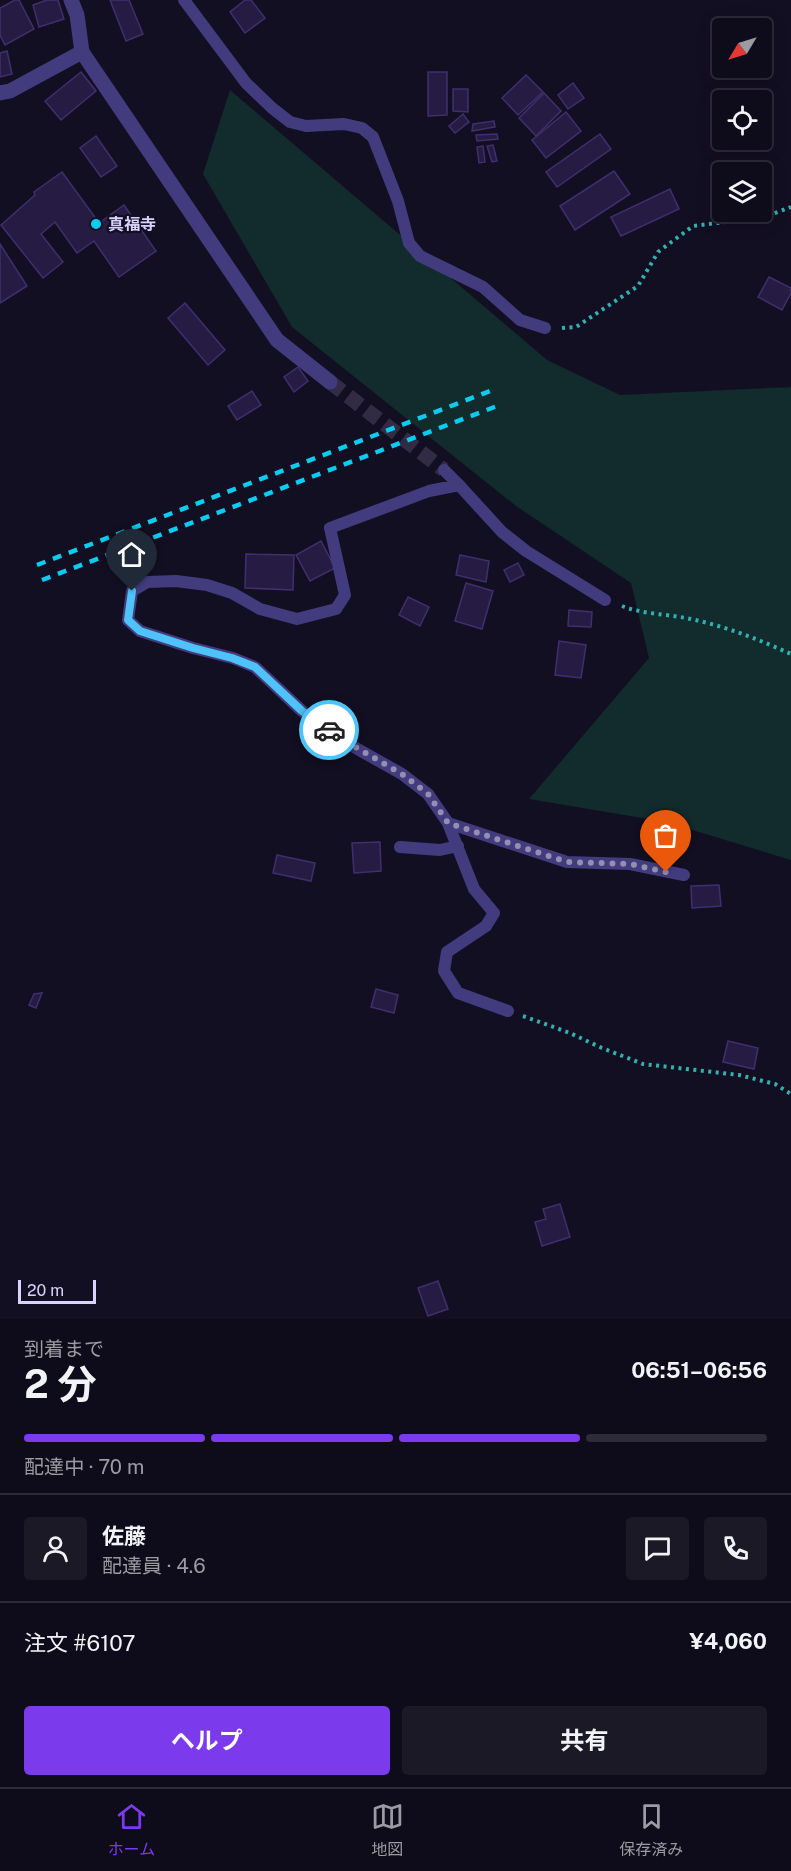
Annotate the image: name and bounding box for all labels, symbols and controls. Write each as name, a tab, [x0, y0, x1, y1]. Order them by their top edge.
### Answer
north arrow	[712, 18, 772, 78]
map controls	[712, 18, 772, 222]
button: locate	[712, 90, 772, 150]
button: layers	[712, 162, 772, 222]
place label: 真福寺	[108, 215, 156, 234]
marker: 真福寺	[89, 217, 103, 231]
pin	[106, 529, 157, 591]
icon: home	[115, 538, 148, 571]
courier	[299, 700, 359, 760]
icon: car	[313, 714, 346, 747]
pin	[640, 810, 691, 872]
icon: bag	[649, 819, 682, 852]
scale bar	[18, 1277, 96, 1304]
text: 20 m	[27, 1281, 64, 1300]
text: 到着まで	[24, 1337, 104, 1361]
text: 06:51–06:56	[631, 1357, 767, 1383]
text: 2 分	[24, 1361, 97, 1407]
text: 配達中 · 70 m	[24, 1455, 144, 1479]
button: person	[24, 1517, 87, 1580]
button: chat	[626, 1517, 689, 1580]
button: phone	[704, 1517, 767, 1580]
text: 佐藤	[102, 1523, 146, 1549]
text: 配達員 · 4.6	[102, 1554, 206, 1578]
text: ¥4,060	[689, 1628, 767, 1654]
text: 注文 #6107	[24, 1630, 136, 1656]
button: ヘルプ	[24, 1706, 390, 1775]
button: 共有	[402, 1706, 767, 1775]
tab: ホーム	[108, 1800, 155, 1860]
tab: 地図	[371, 1800, 404, 1860]
tab: 保存済み	[619, 1800, 683, 1860]

